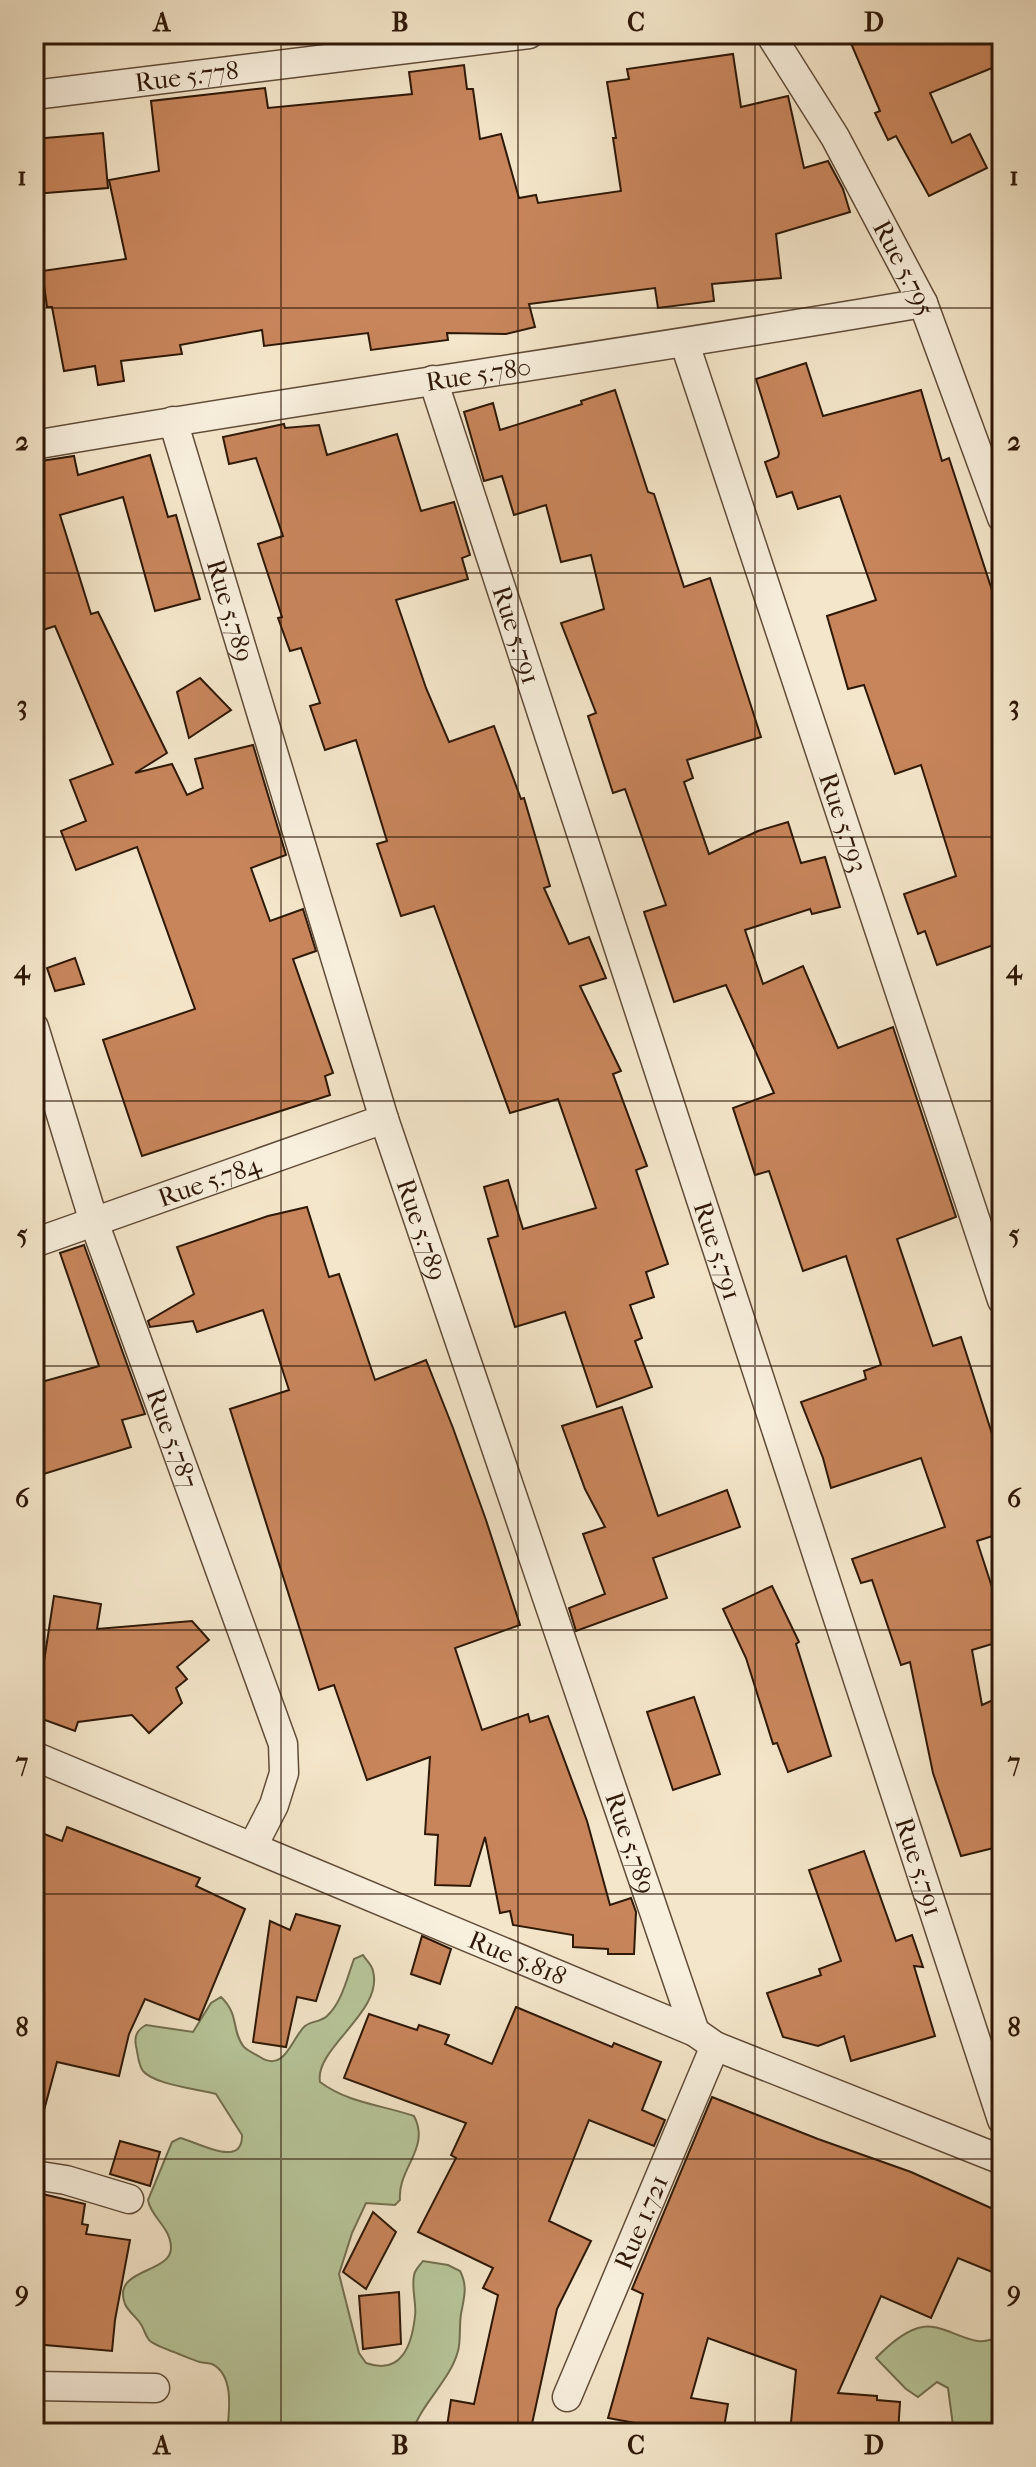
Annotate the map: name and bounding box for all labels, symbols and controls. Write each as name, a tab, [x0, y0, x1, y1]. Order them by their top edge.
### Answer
text: A	[152, 7, 172, 38]
text: B	[392, 7, 409, 38]
text: C	[627, 7, 645, 38]
text: D	[864, 7, 884, 38]
street label: Rue 5.778	[133, 55, 241, 98]
text: 1	[17, 161, 27, 192]
text: 1	[1009, 161, 1019, 192]
street label: Rue 5.795	[866, 215, 941, 320]
street label: Rue 5.780	[424, 351, 533, 398]
text: 2	[15, 426, 29, 457]
text: 2	[1007, 426, 1021, 457]
street label: Rue 5.789	[200, 556, 260, 666]
street label: Rue 5.791	[485, 582, 546, 688]
text: 3	[17, 690, 27, 721]
text: 3	[1009, 690, 1019, 721]
street label: Rue 5.793	[812, 769, 874, 876]
text: 4	[13, 954, 31, 986]
text: 4	[1005, 954, 1023, 986]
street label: Rue 5.784	[154, 1149, 266, 1214]
street label: Rue 5.789	[389, 1175, 453, 1285]
street label: Rue 5.791	[687, 1198, 748, 1304]
text: 5	[16, 1219, 28, 1250]
text: 5	[1008, 1219, 1020, 1250]
street label: Rue 5.787	[139, 1384, 204, 1493]
text: 6	[15, 1483, 30, 1514]
text: 6	[1007, 1483, 1022, 1514]
text: 7	[15, 1747, 29, 1778]
text: 7	[1007, 1747, 1021, 1778]
street label: Rue 5.789	[598, 1788, 662, 1898]
street label: Rue 5.791	[888, 1813, 949, 1920]
street label: Rue 5.818	[464, 1924, 571, 1993]
text: 8	[15, 2012, 29, 2043]
text: 8	[1007, 2012, 1021, 2043]
street label: Rue 1.721	[608, 2170, 675, 2274]
text: 9	[14, 2276, 29, 2307]
text: 9	[1006, 2276, 1021, 2307]
text: A	[152, 2430, 172, 2461]
text: B	[392, 2430, 409, 2461]
text: C	[627, 2430, 645, 2461]
text: D	[864, 2430, 884, 2461]

